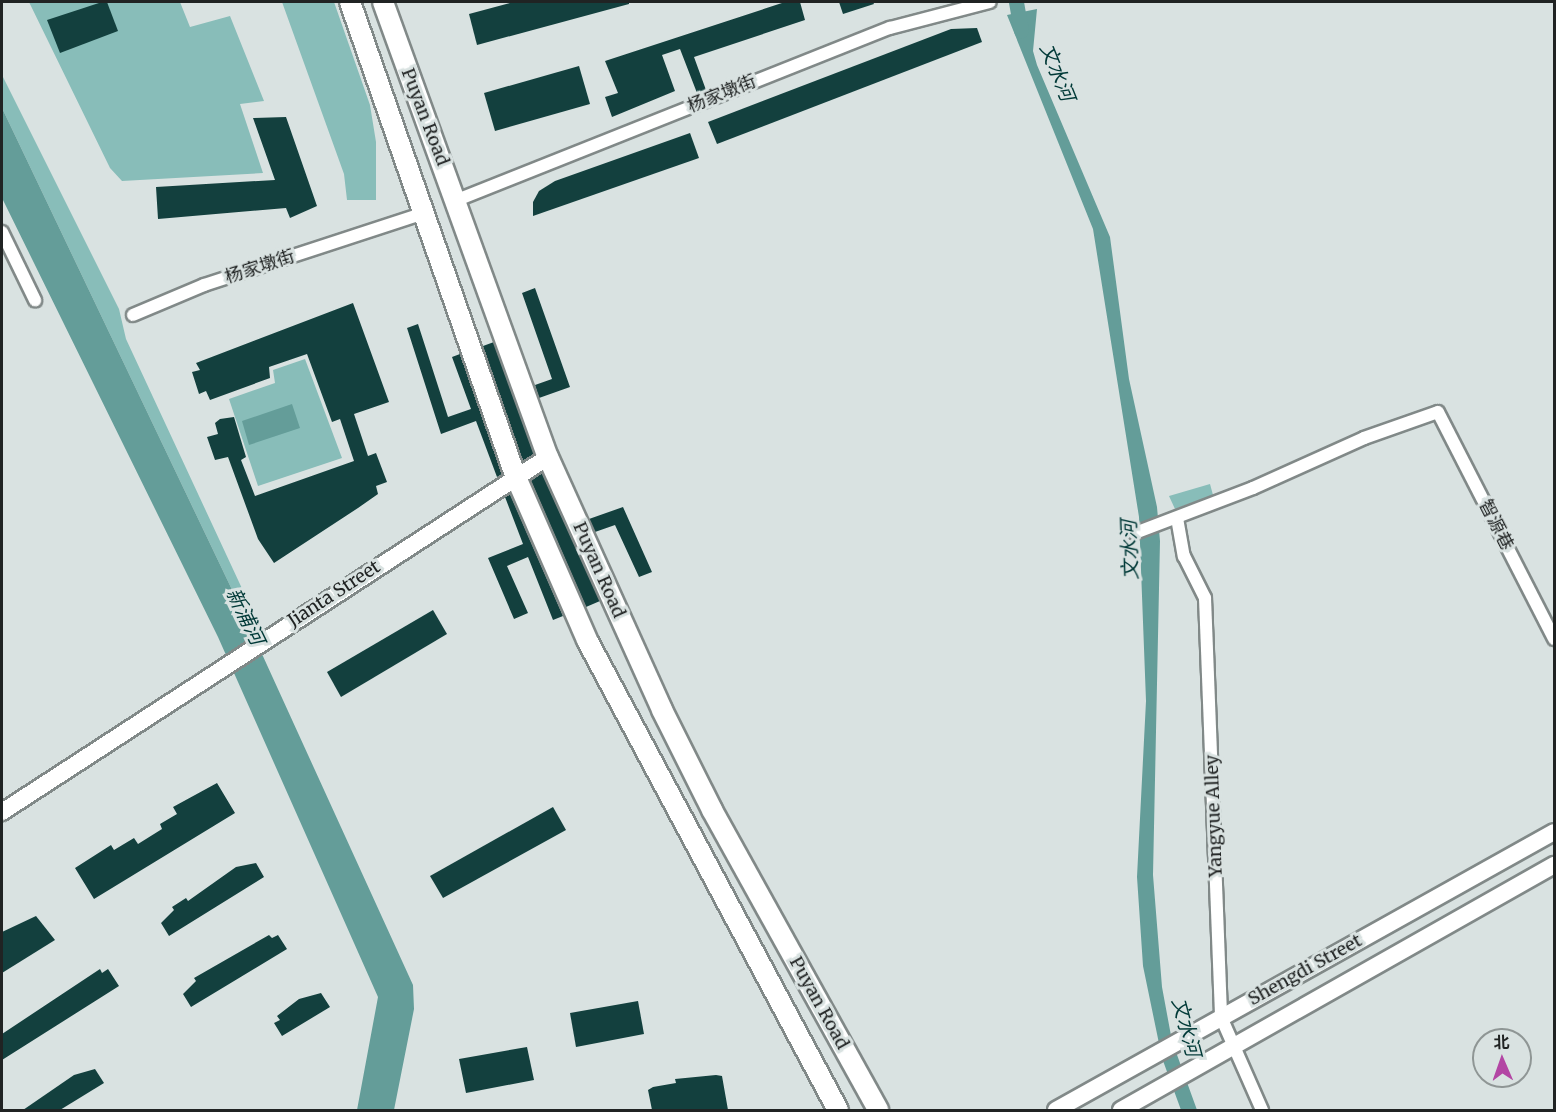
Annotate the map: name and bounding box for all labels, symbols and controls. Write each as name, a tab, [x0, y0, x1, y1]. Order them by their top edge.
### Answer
water label: 文水河	[1036, 40, 1080, 104]
street label: Puyan Road	[397, 65, 453, 169]
street label: 杨家墩街	[685, 71, 759, 117]
street label: 杨家墩街	[222, 246, 298, 288]
street label: 智源巷	[1474, 496, 1518, 554]
street label: Puyan Road	[568, 519, 630, 621]
water label: 文水河	[1116, 520, 1142, 580]
street label: Jianta Street	[284, 556, 384, 632]
water label: 新浦河	[222, 584, 270, 648]
street label: Yangyue Alley	[1201, 754, 1227, 878]
street label: Shengdi Street	[1244, 930, 1366, 1010]
street label: Puyan Road	[785, 953, 853, 1053]
water label: 文水河	[1168, 995, 1206, 1059]
north arrow	[1472, 1028, 1532, 1088]
text: 北	[1493, 1032, 1510, 1052]

